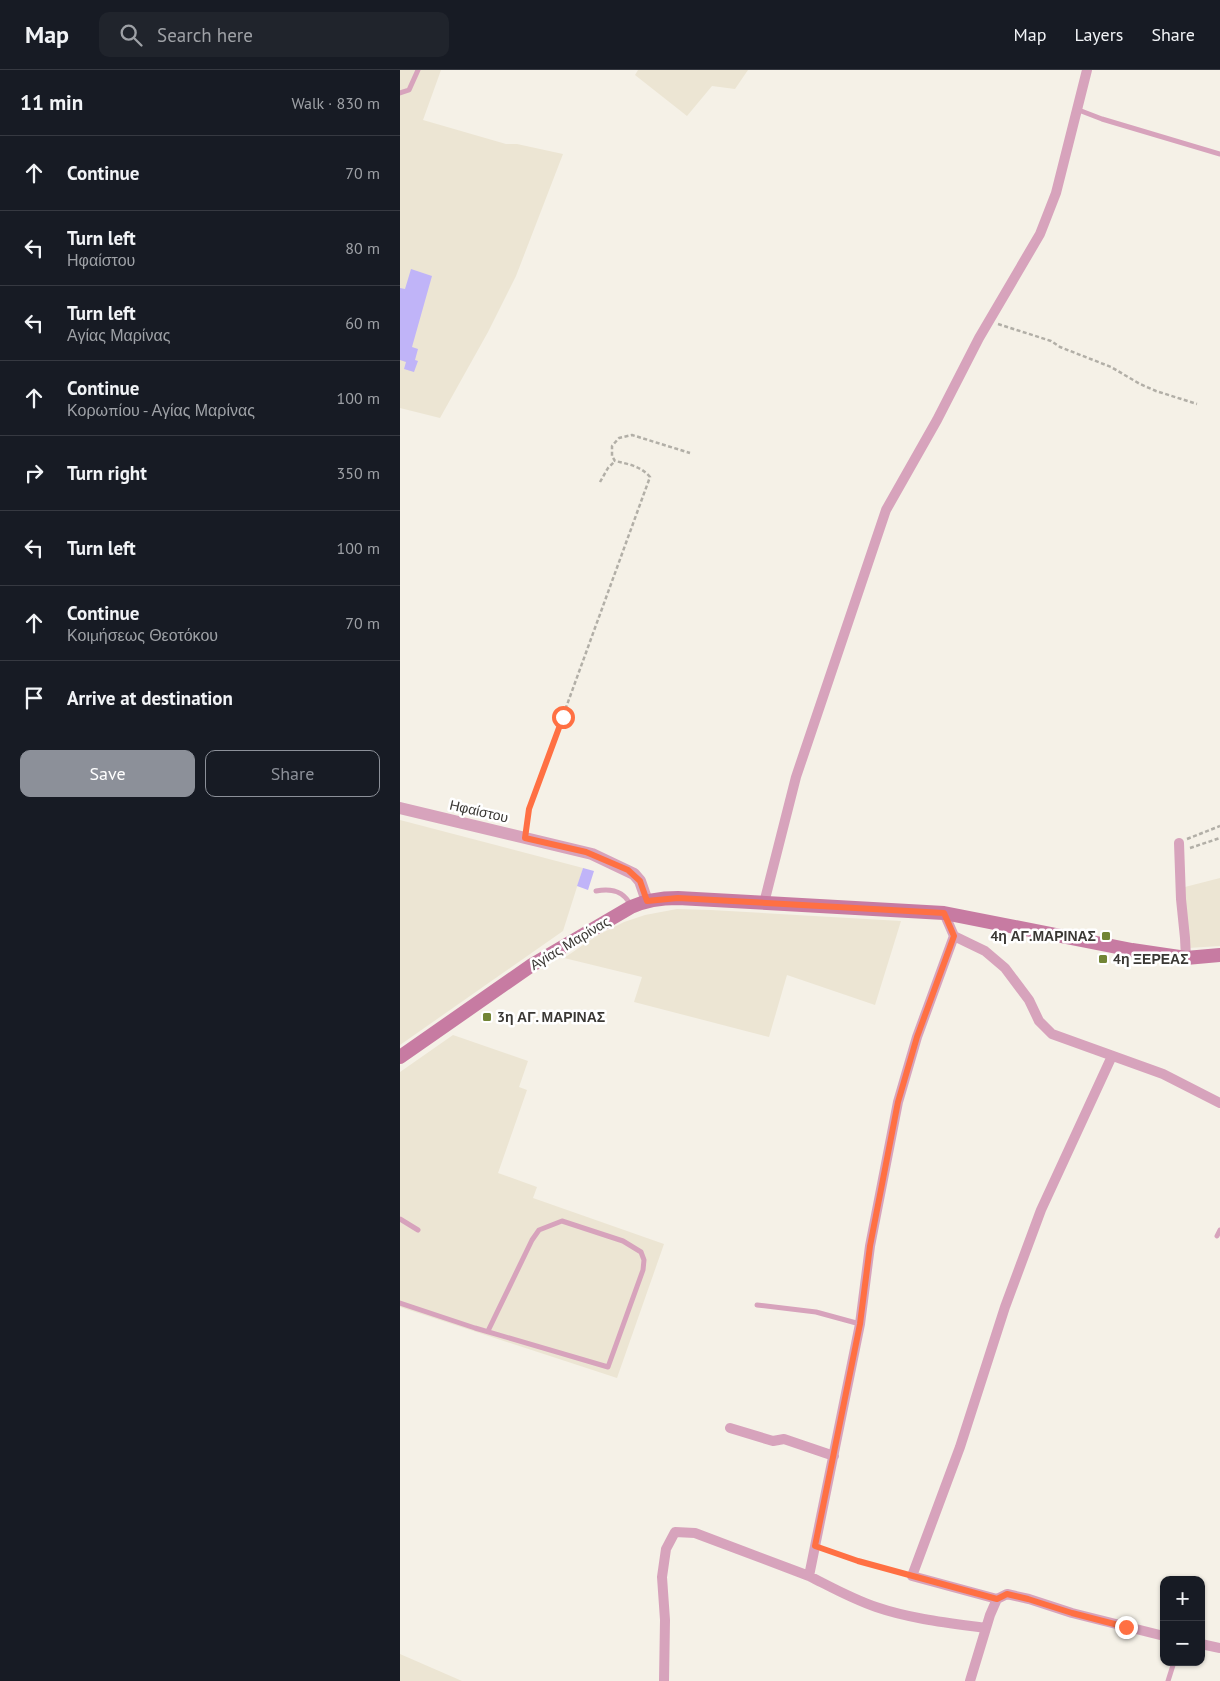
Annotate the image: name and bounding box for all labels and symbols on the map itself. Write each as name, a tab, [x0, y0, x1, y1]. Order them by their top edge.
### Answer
route start	[552, 706, 575, 729]
street label: Ηφαίστου	[448, 796, 510, 826]
street label: Αγίας Μαρίνας	[527, 912, 614, 974]
place label: 4η ΑΓ.ΜΑΡΙΝΑΣ	[990, 927, 1096, 945]
marker: 4η ΑΓ.ΜΑΡΙΝΑΣ	[1100, 930, 1112, 942]
place label: 4η ΞΕΡΕΑΣ	[1113, 950, 1189, 968]
marker: 4η ΞΕΡΕΑΣ	[1097, 953, 1109, 965]
place label: 3η ΑΓ. ΜΑΡΙΝΑΣ	[497, 1008, 605, 1026]
marker: 3η ΑΓ. ΜΑΡΙΝΑΣ	[481, 1011, 493, 1023]
route end	[1115, 1616, 1138, 1639]

